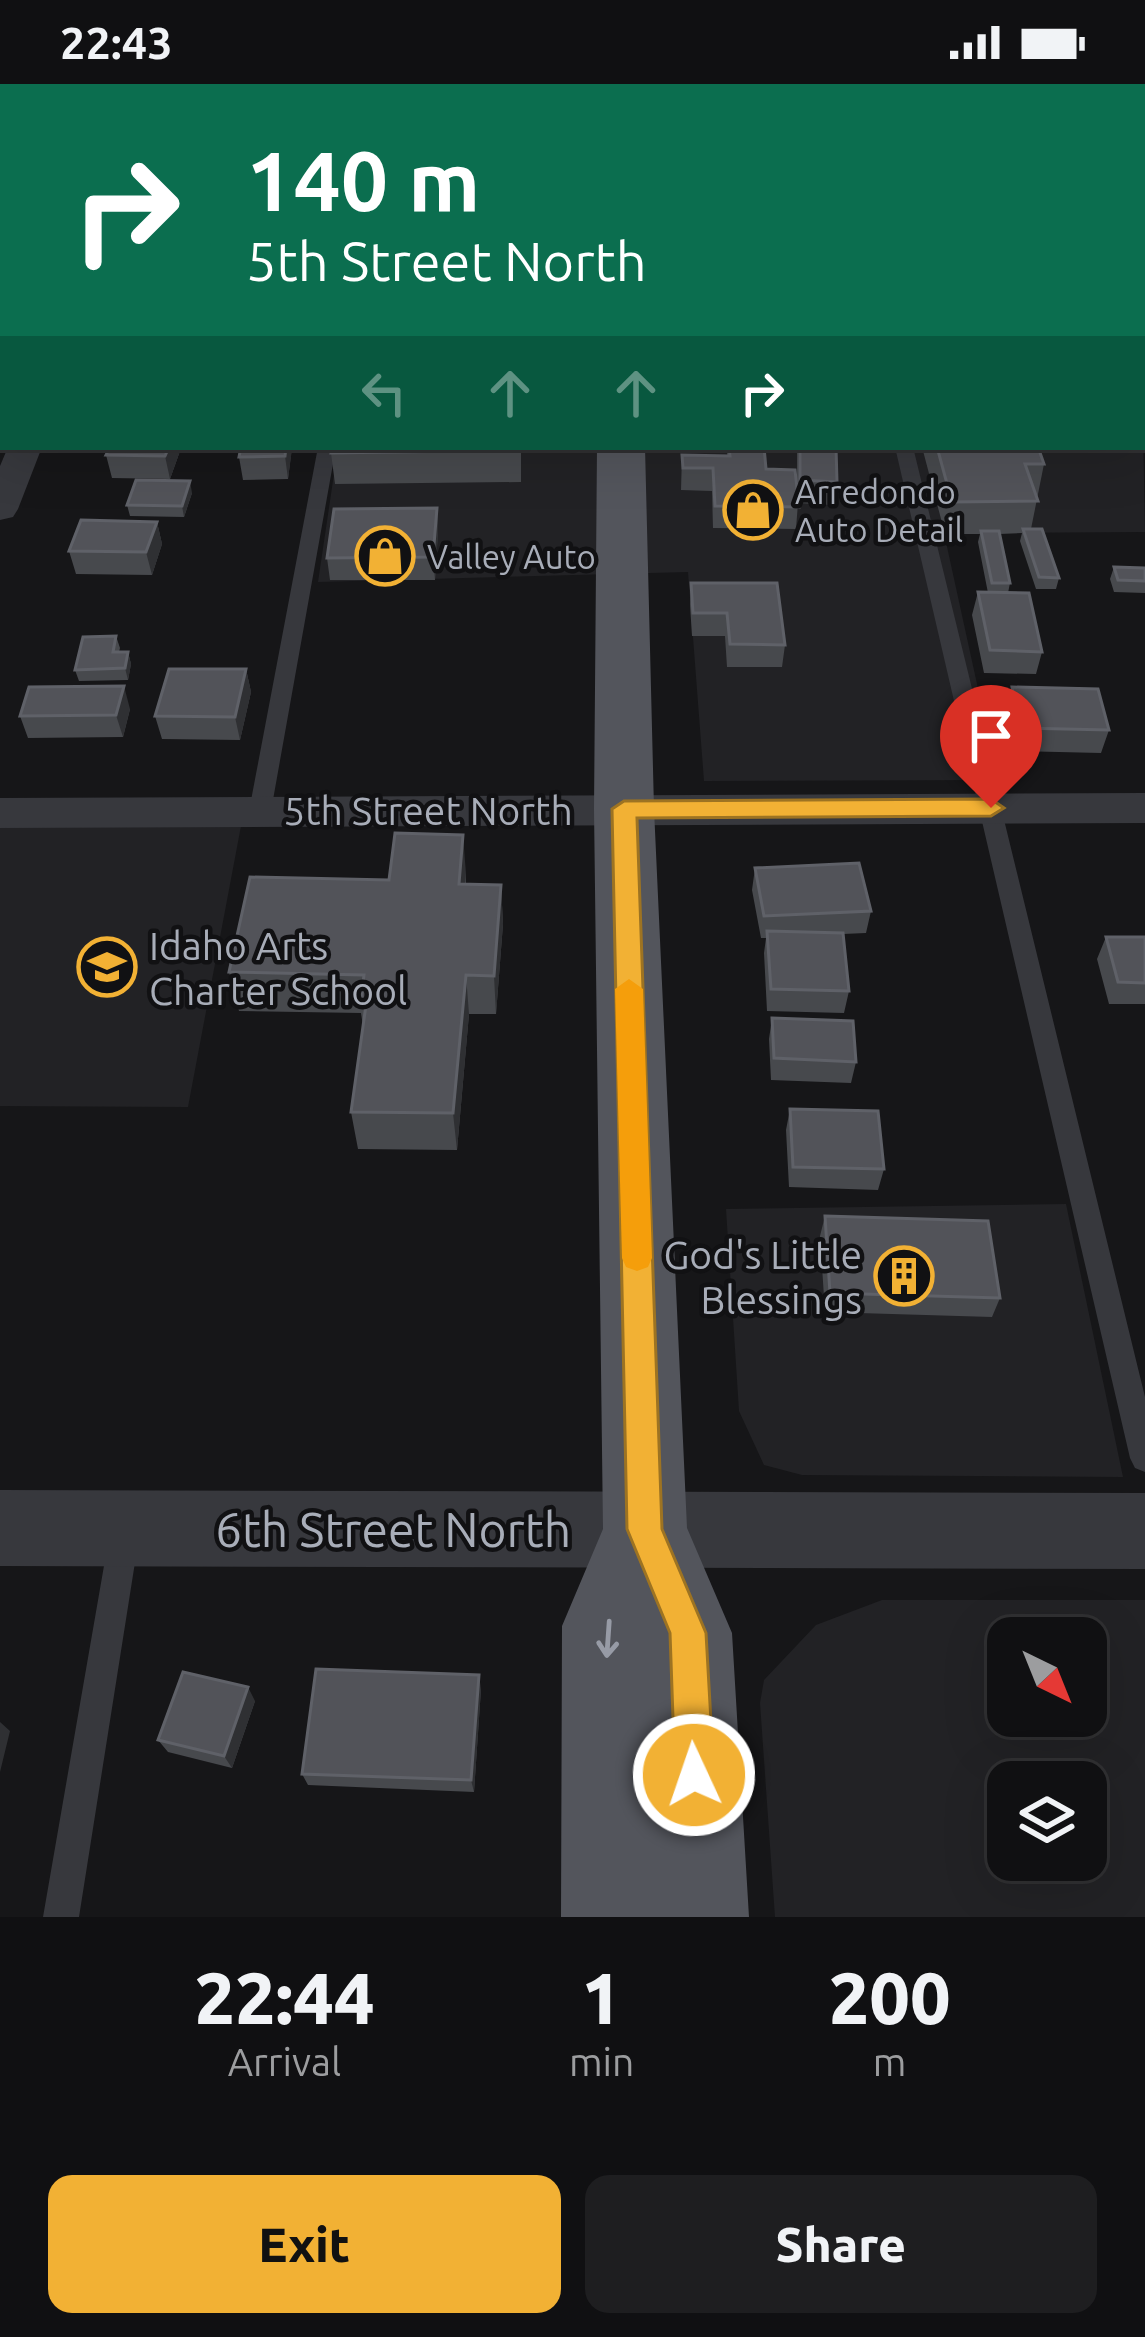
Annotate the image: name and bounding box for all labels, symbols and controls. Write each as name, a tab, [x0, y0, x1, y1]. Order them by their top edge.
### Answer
text: 22:43	[60, 17, 173, 68]
icon: right	[48, 132, 204, 288]
text: 140 m	[246, 133, 480, 227]
text: 5th Street North	[246, 231, 647, 291]
icon: left	[351, 360, 417, 426]
icon: ahead	[477, 360, 543, 426]
icon: ahead	[603, 360, 669, 426]
icon: right	[729, 360, 795, 426]
place label: Arredondo Auto Detail	[795, 473, 963, 548]
shop icon: Arredondo Auto Detail	[722, 479, 784, 541]
shop icon: Valley Auto	[354, 525, 416, 587]
place label: Valley Auto	[427, 538, 596, 575]
pin	[940, 685, 1042, 808]
icon: arrive	[958, 703, 1024, 769]
street label: 5th Street North	[283, 789, 573, 832]
place label: Idaho Arts Charter School	[149, 924, 407, 1012]
school or university icon: Idaho Arts Charter School	[76, 936, 138, 998]
place label: God's Little Blessings	[664, 1233, 862, 1321]
building icon: God's Little Blessings	[873, 1245, 935, 1307]
street label: 6th Street North	[215, 1502, 571, 1556]
north arrow	[987, 1617, 1107, 1737]
map controls	[987, 1617, 1107, 1881]
one-way arrow	[596, 1619, 619, 1658]
position arrow	[631, 1712, 757, 1838]
button: layers	[987, 1761, 1107, 1881]
text: 22:44	[194, 1957, 375, 2038]
text: 1	[581, 1957, 622, 2038]
text: 200	[829, 1957, 951, 2038]
text: Arrival	[228, 2040, 341, 2083]
text: min	[569, 2040, 634, 2083]
text: m	[873, 2040, 906, 2083]
button: Exit	[48, 2175, 561, 2313]
button: Share	[585, 2175, 1097, 2313]

